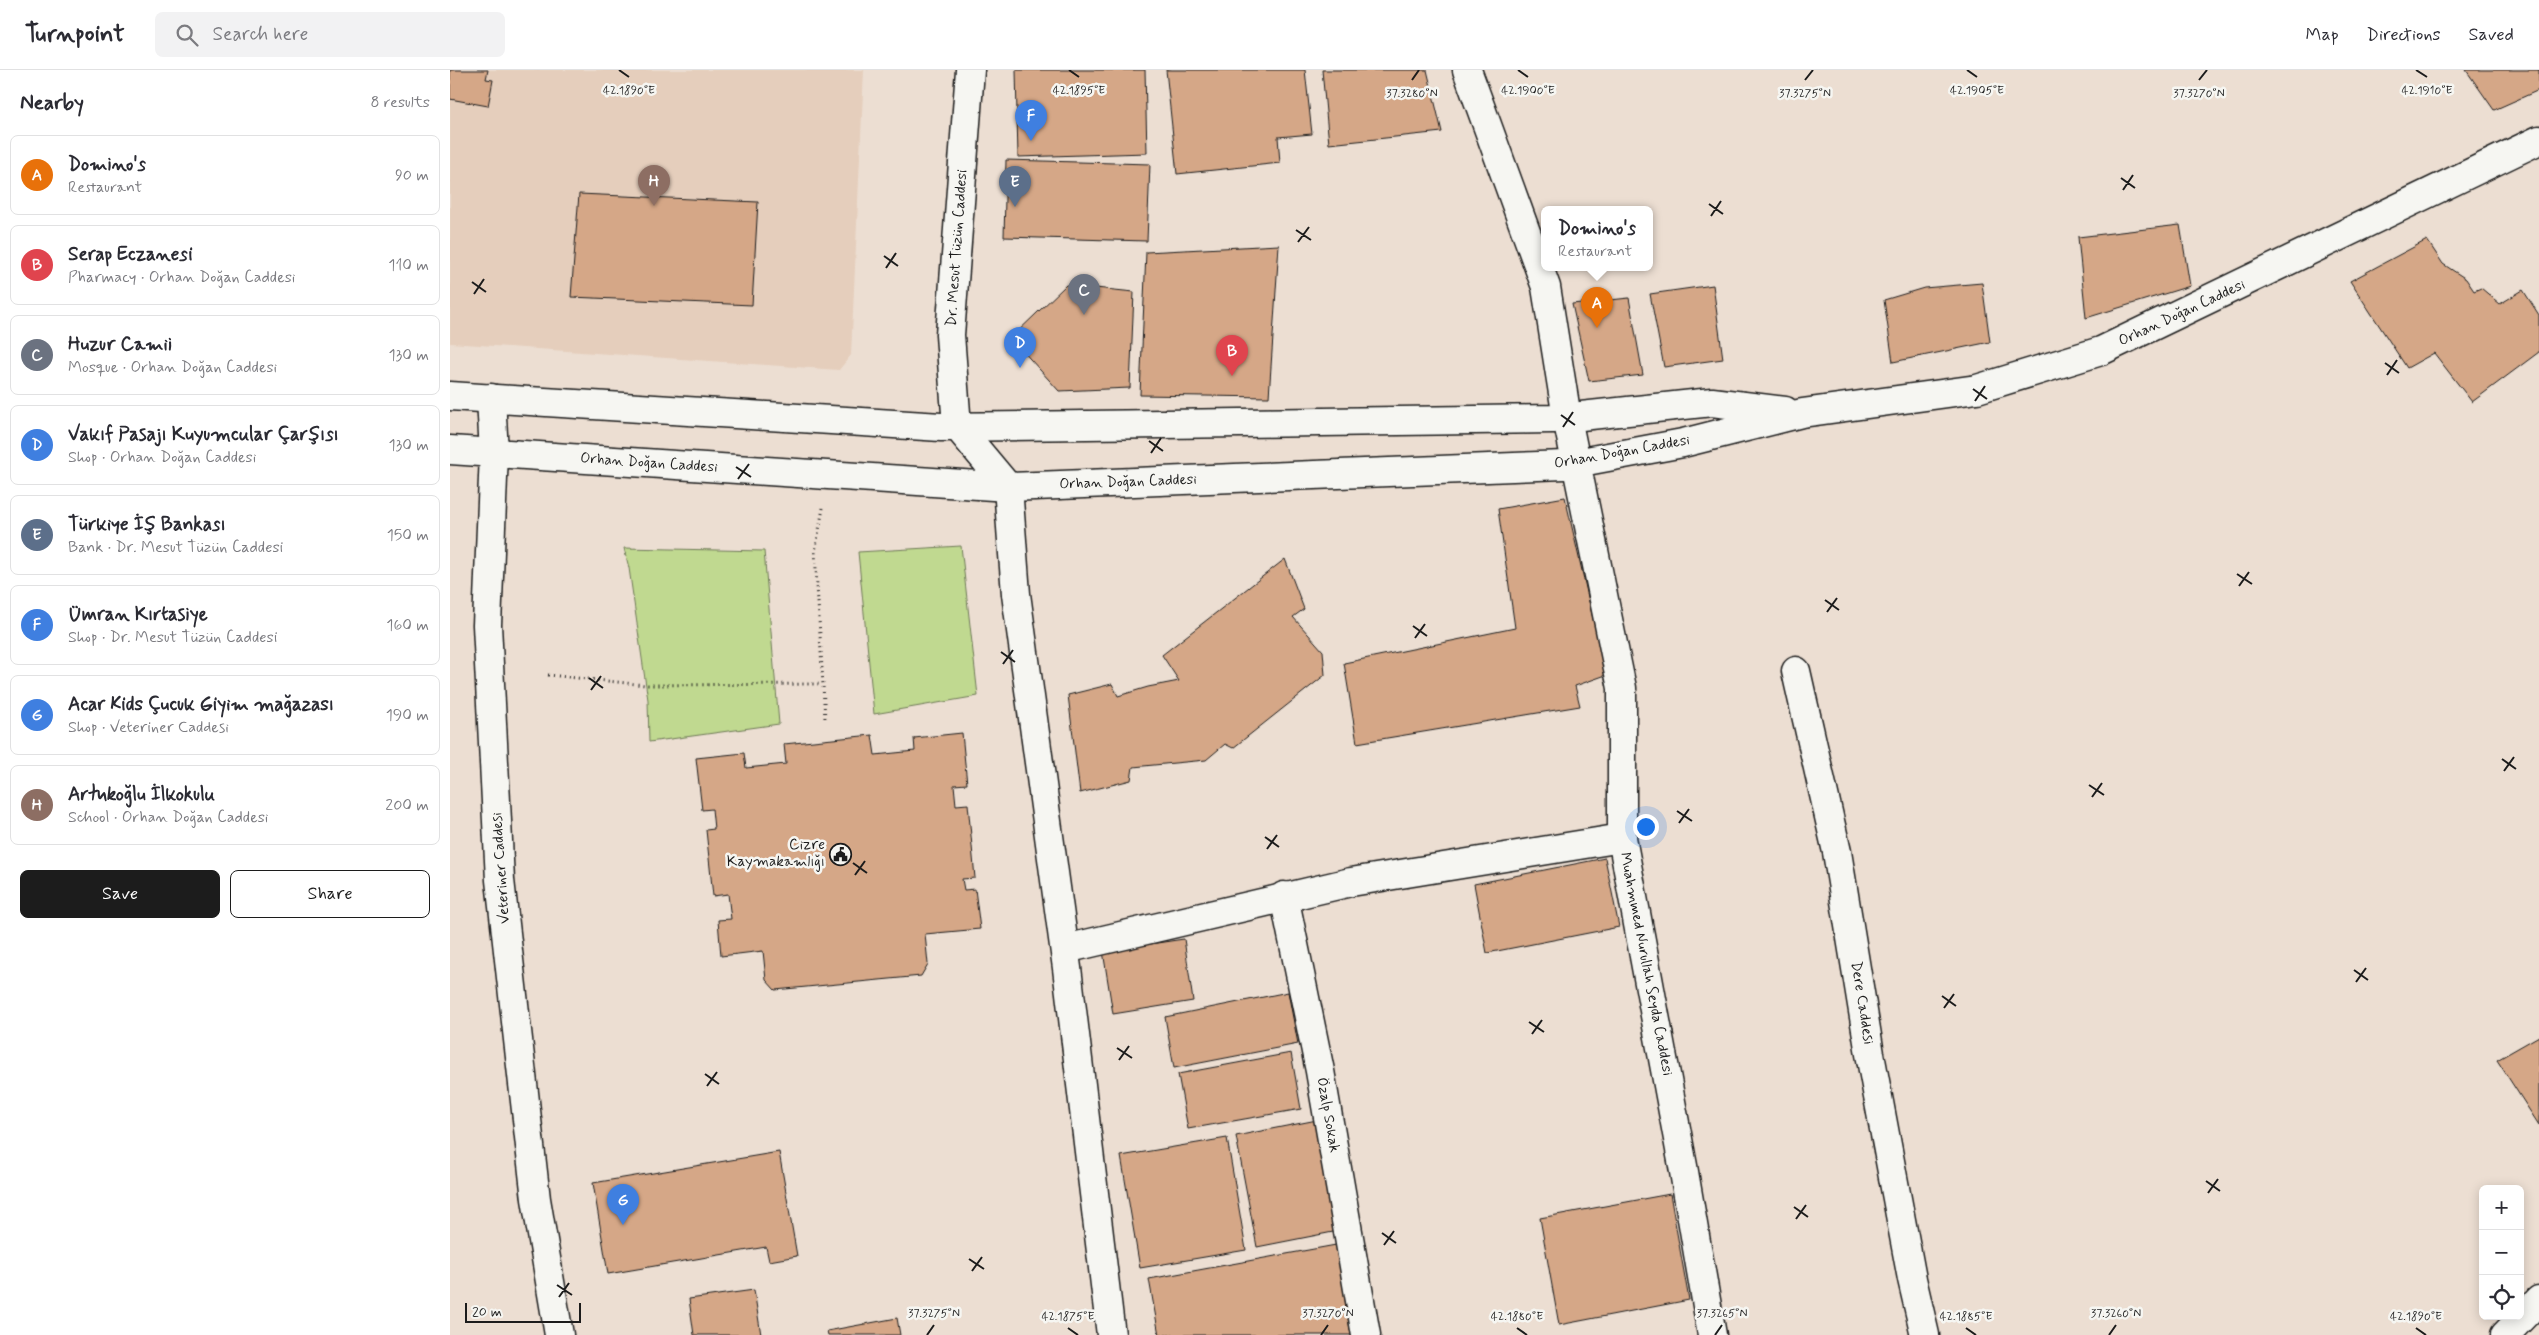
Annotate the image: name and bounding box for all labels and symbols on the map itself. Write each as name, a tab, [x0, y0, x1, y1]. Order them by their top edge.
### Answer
text: 42.1890°E	[603, 83, 655, 99]
text: 42.1895°E	[1053, 83, 1105, 99]
text: 42.1900°E	[1501, 83, 1555, 99]
text: 42.1905°E	[1950, 83, 2004, 99]
text: 42.1910°E	[2401, 83, 2453, 99]
text: 37.3280°N	[1386, 86, 1438, 102]
text: 37.3275°N	[1779, 86, 1831, 102]
text: 37.3270°N	[2173, 86, 2225, 102]
pin: F	[1015, 100, 1047, 141]
pin: H	[638, 165, 670, 206]
pin: E	[999, 166, 1031, 207]
street label: Dr. Mesut Tüzün Caddesi	[942, 169, 972, 327]
pin: C	[1068, 274, 1100, 315]
street label: Orhan Doğan Caddesi	[2115, 275, 2249, 351]
pin: A	[1581, 287, 1613, 328]
pin: D	[1004, 327, 1036, 368]
pin: B	[1216, 335, 1248, 376]
street label: Orhan Doğan Caddesi	[1553, 430, 1691, 474]
street label: Orhan Doğan Caddesi	[580, 448, 718, 478]
street label: Orhan Doğan Caddesi	[1059, 470, 1197, 494]
street label: Veteriner Caddesi	[487, 812, 515, 924]
your location	[1633, 814, 1659, 840]
place label: Cizre Kaymakamlığı	[727, 835, 825, 872]
public building icon: Cizre Kaymakamlığı	[829, 842, 853, 866]
street label: Muahmmed Nurullah Seyda Caddesi	[1614, 851, 1678, 1077]
street label: Dere Caddesi	[1846, 960, 1878, 1046]
street label: Özalp Sokak	[1312, 1076, 1344, 1154]
pin: G	[607, 1184, 639, 1225]
scale bar	[465, 1300, 581, 1323]
text: 37.3275°N	[908, 1306, 960, 1322]
text: 37.3270°N	[1302, 1306, 1354, 1322]
text: 37.3265°N	[1697, 1306, 1747, 1322]
text: 37.3260°N	[2091, 1306, 2141, 1322]
text: 42.1875°E	[1041, 1309, 1095, 1325]
text: 42.1880°E	[1491, 1309, 1543, 1325]
text: 42.1885°E	[1940, 1309, 1992, 1325]
text: 42.1890°E	[2390, 1309, 2442, 1325]

